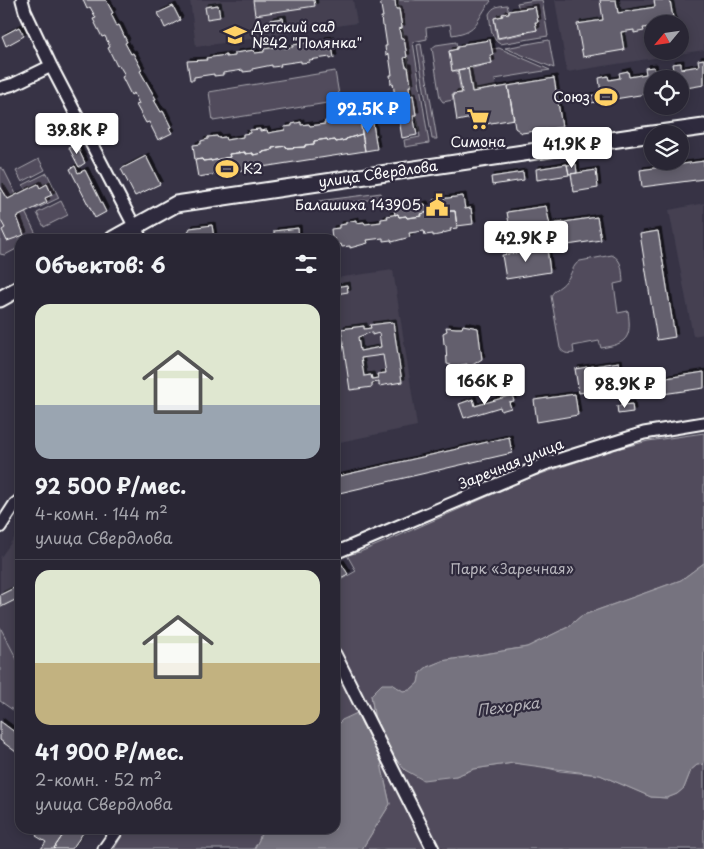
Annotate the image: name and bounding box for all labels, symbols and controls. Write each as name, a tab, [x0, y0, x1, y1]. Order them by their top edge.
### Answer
north arrow	[644, 15, 689, 60]
map controls	[644, 15, 689, 170]
place label: Детский сад №42 "Полянка"	[251, 16, 362, 53]
school or university icon: Детский сад №42 "Полянка"	[222, 22, 248, 48]
button: locate	[644, 70, 689, 115]
sports icon: Союз	[593, 84, 619, 110]
place label: Союз	[553, 86, 590, 107]
pin: 92.5K ₽	[322, 92, 414, 134]
text: 92.5K ₽	[337, 96, 399, 120]
supermarket icon: Симона	[465, 106, 491, 132]
pin: 39.8K ₽	[31, 112, 123, 155]
text: 39.8K ₽	[46, 117, 108, 141]
button: layers	[644, 125, 689, 170]
pin: 41.9K ₽	[526, 126, 618, 169]
place label: Симона	[450, 131, 506, 152]
text: 41.9K ₽	[543, 131, 601, 155]
street label: улица Свердлова	[317, 155, 439, 192]
sports icon: К2	[214, 156, 240, 182]
place label: К2	[243, 158, 263, 179]
public building icon: Балашиха 143905	[424, 192, 450, 218]
place label: Балашиха 143905	[295, 194, 421, 215]
pin: 42.9K ₽	[480, 220, 572, 263]
text: 42.9K ₽	[495, 225, 557, 249]
text: Объектов: 6	[35, 248, 166, 280]
icon: filters	[292, 250, 320, 278]
icon: home	[133, 337, 223, 427]
pin: 166K ₽	[444, 364, 526, 406]
pin: 98.9K ₽	[579, 366, 671, 409]
text: 166K ₽	[457, 368, 513, 392]
text: 98.9K ₽	[595, 371, 655, 395]
street label: Заречная улица	[455, 433, 567, 494]
text: 92 500 ₽/мес.	[35, 469, 186, 501]
text: 4-комн. · 144 m²	[35, 501, 168, 525]
text: улица Свердлова	[35, 525, 172, 549]
park label: Парк «Заречная»	[450, 558, 574, 579]
icon: home	[133, 602, 223, 692]
water label: Пехорка	[475, 690, 541, 721]
text: 41 900 ₽/мес.	[35, 735, 184, 767]
text: 2-комн. · 52 m²	[35, 767, 162, 791]
text: улица Свердлова	[35, 791, 172, 815]

